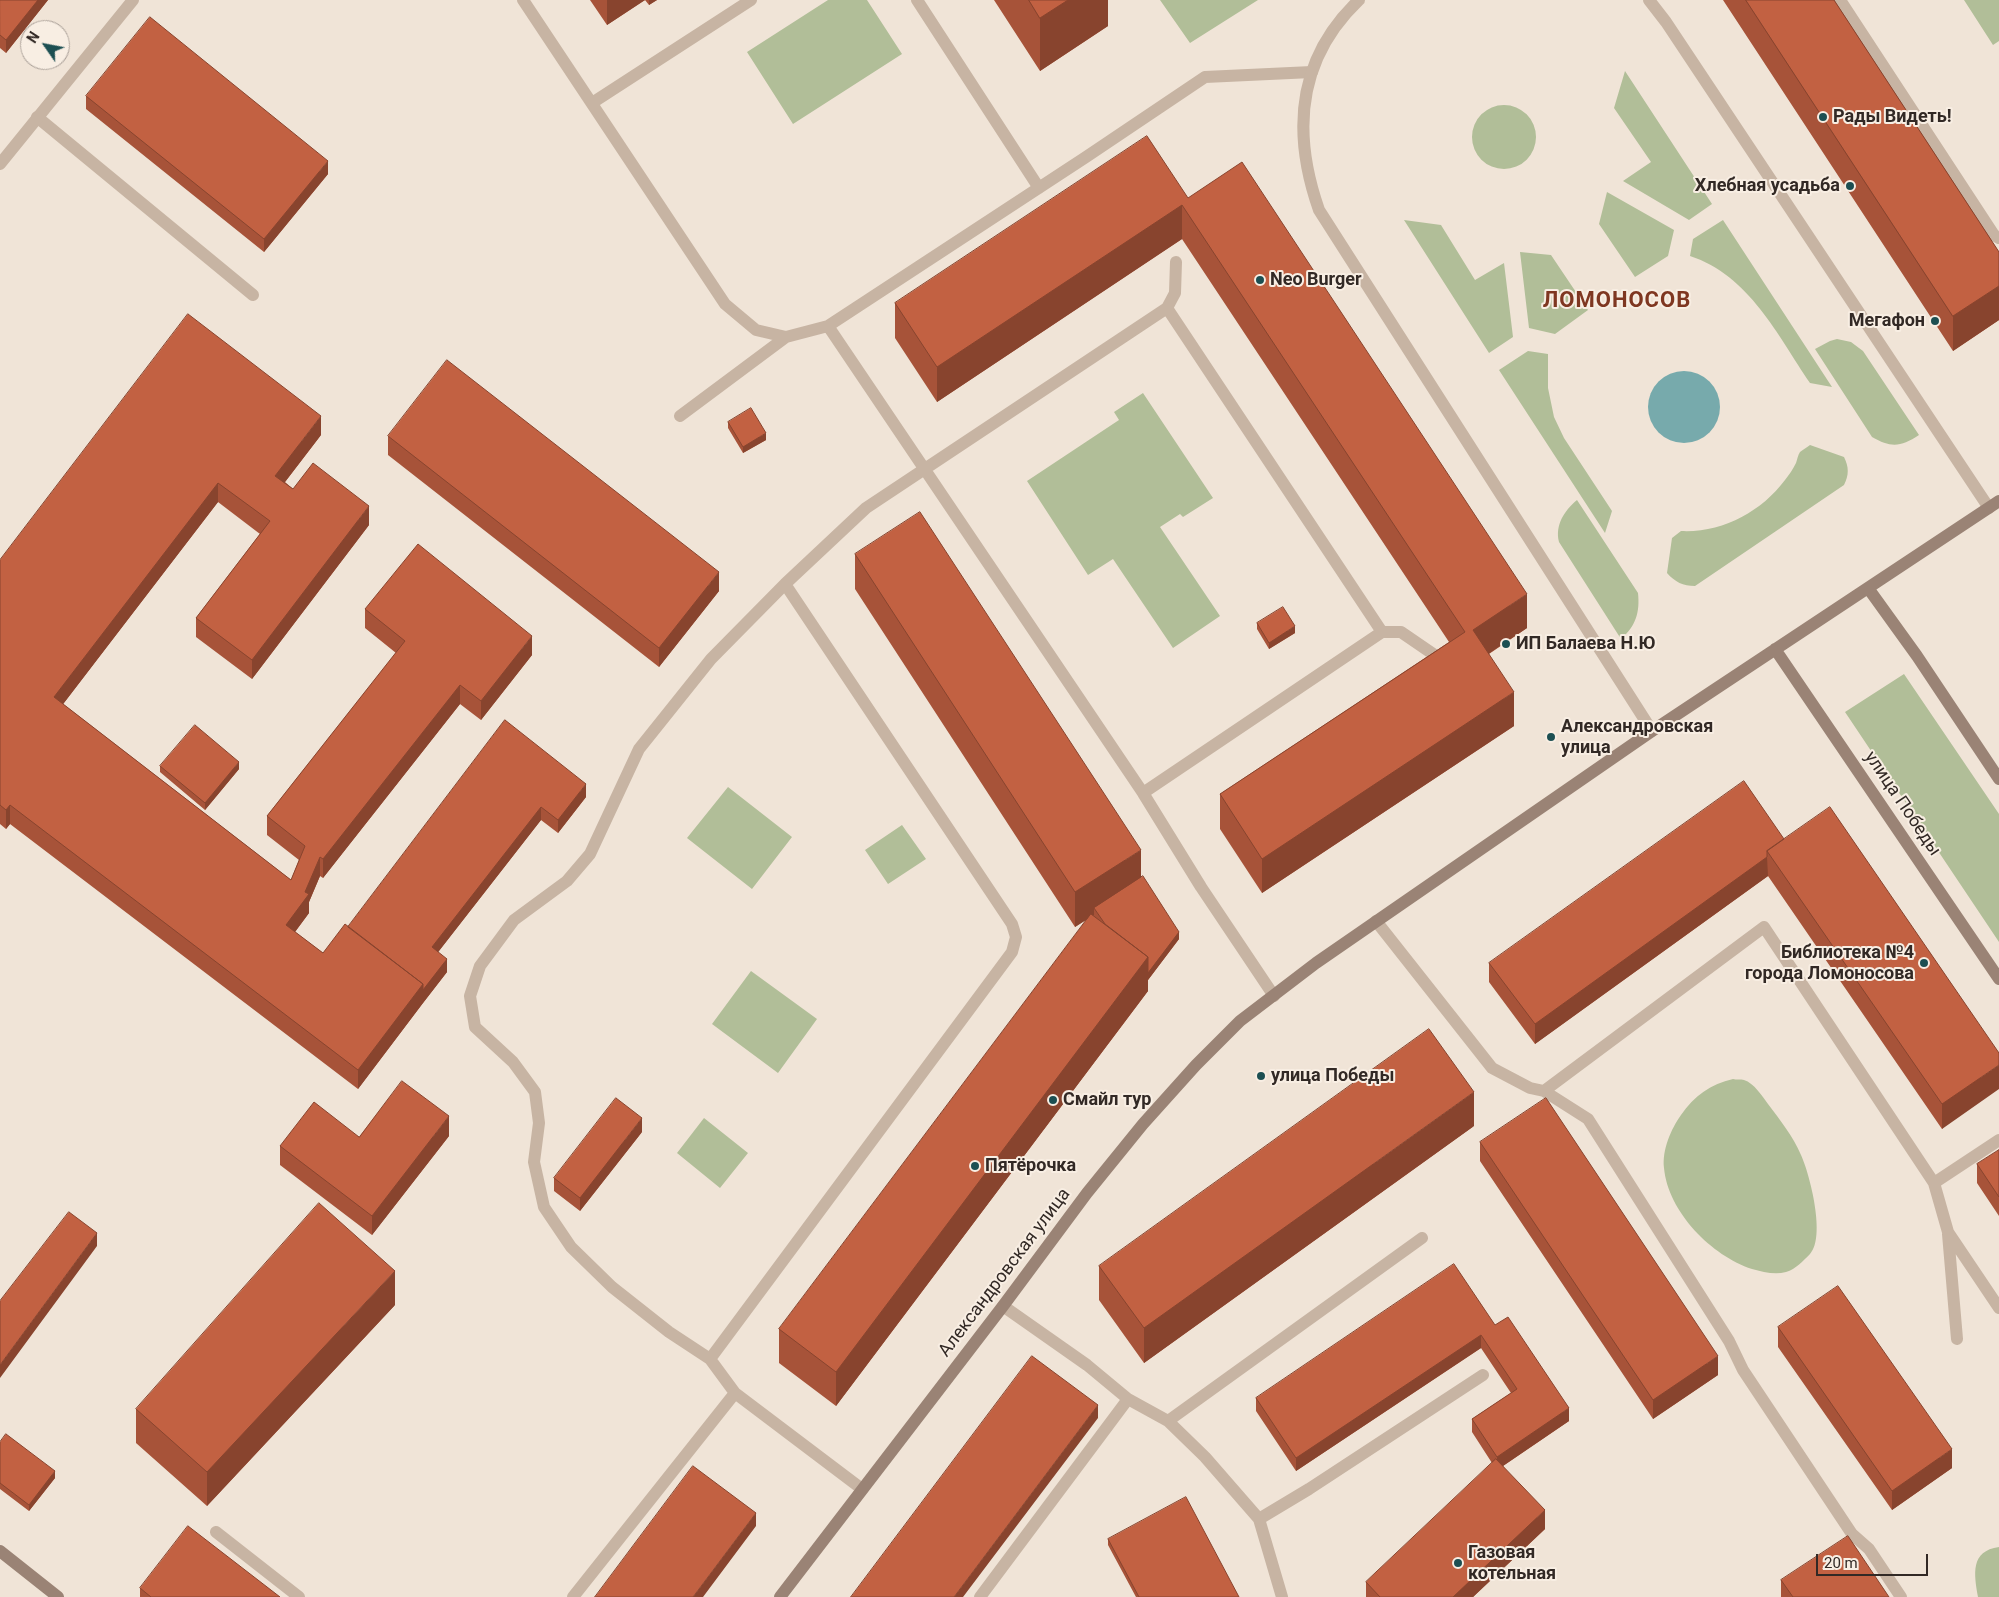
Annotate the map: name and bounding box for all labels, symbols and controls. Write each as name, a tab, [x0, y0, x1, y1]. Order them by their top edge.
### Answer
north arrow	[20, 20, 70, 70]
text: N	[24, 29, 43, 46]
place label: Рады Видеть!	[1833, 106, 1952, 128]
marker: Рады Видеть!	[1817, 111, 1829, 123]
place label: Хлебная усадьба	[1695, 175, 1840, 197]
marker: Хлебная усадьба	[1844, 180, 1856, 192]
place label: Neo Burger	[1270, 269, 1362, 291]
marker: Neo Burger	[1254, 274, 1266, 286]
district label: ЛОМОНОСОВ	[1542, 288, 1692, 314]
place label: Мегафон	[1849, 310, 1925, 332]
marker: Мегафон	[1929, 315, 1941, 327]
place label: ИП Балаева Н.Ю	[1516, 633, 1656, 655]
marker: ИП Балаева Н.Ю	[1500, 638, 1512, 650]
place label: Александровская улица	[1561, 716, 1713, 759]
marker: Александровская улица	[1545, 731, 1557, 743]
street label: улица Победы	[1859, 748, 1945, 860]
place label: Библиотека №4 города Ломоносова	[1745, 942, 1914, 984]
marker: Библиотека №4 города Ломоносова	[1918, 957, 1930, 969]
place label: улица Победы	[1271, 1065, 1394, 1087]
marker: улица Победы	[1255, 1070, 1267, 1082]
place label: Смайл тур	[1063, 1089, 1151, 1111]
marker: Смайл тур	[1047, 1094, 1059, 1106]
place label: Пятёрочка	[985, 1155, 1076, 1177]
marker: Пятёрочка	[969, 1160, 981, 1172]
street label: Александровская улица	[935, 1185, 1075, 1361]
place label: Газовая котельная	[1468, 1542, 1556, 1585]
scale bar	[1819, 1544, 1932, 1576]
text: 20 m	[1824, 1554, 1858, 1572]
marker: Газовая котельная	[1452, 1557, 1464, 1569]

